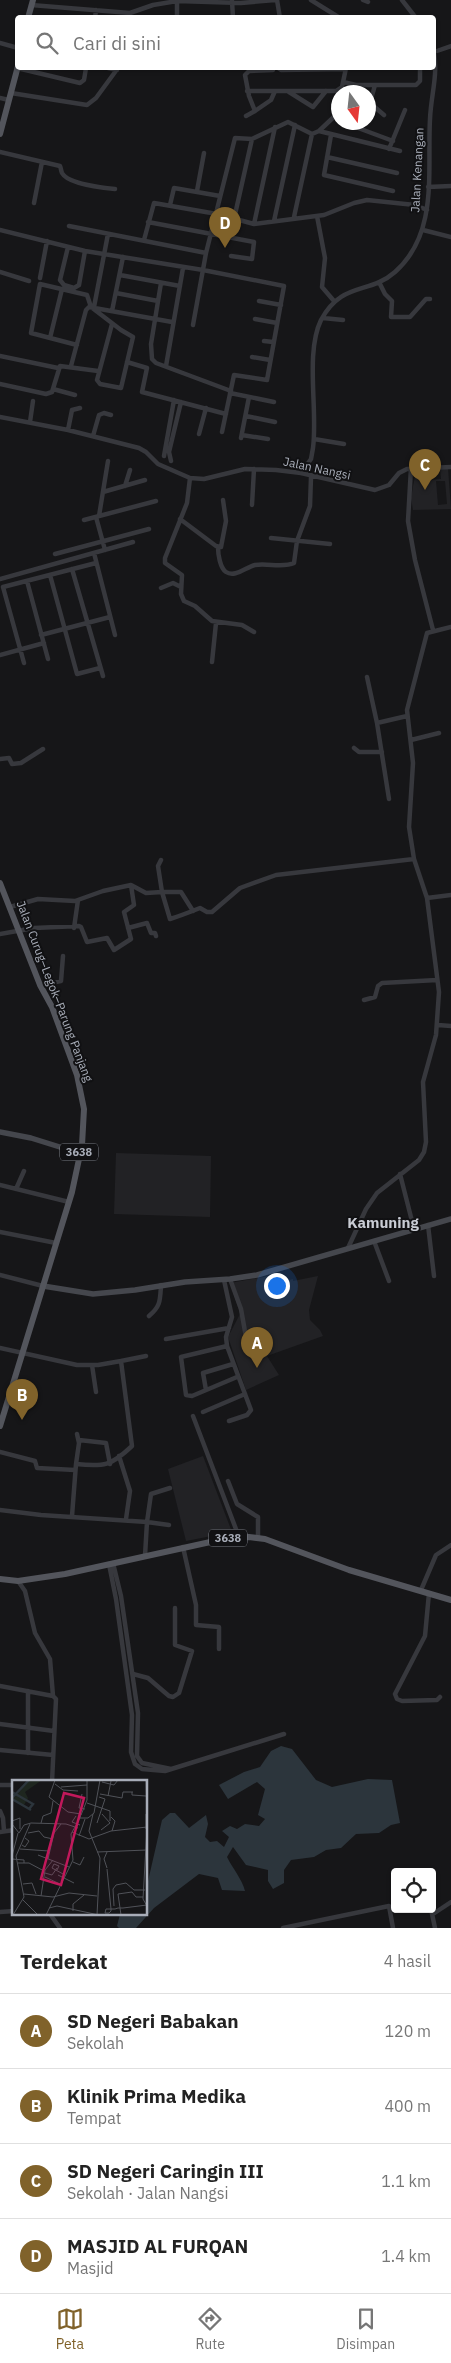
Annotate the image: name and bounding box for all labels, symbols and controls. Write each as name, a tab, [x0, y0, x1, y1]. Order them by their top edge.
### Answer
search box	[15, 15, 436, 70]
icon: search	[33, 29, 61, 57]
text: Cari di sini	[73, 31, 161, 55]
north arrow	[331, 85, 376, 130]
street label: Jalan Kenangan	[407, 127, 427, 213]
pin: D	[209, 207, 241, 248]
pin: C	[409, 449, 441, 490]
street label: Jalan Nangsi	[282, 454, 352, 482]
street label: Jalan Curug–Legok–Parung Panjang	[13, 898, 97, 1084]
road number: 3638	[60, 1144, 98, 1160]
district label: Kamuning	[347, 1213, 420, 1232]
your location	[264, 1273, 290, 1299]
pin: A	[241, 1327, 273, 1368]
pin: B	[6, 1379, 38, 1420]
road number: 3638	[209, 1530, 247, 1546]
inset map	[12, 1780, 148, 1916]
map controls	[391, 1868, 436, 1913]
button: locate	[391, 1868, 436, 1913]
text: Terdekat	[20, 1947, 108, 1975]
text: 4 hasil	[384, 1951, 431, 1971]
text: SD Negeri Babakan	[67, 2009, 239, 2033]
text: A	[31, 2021, 41, 2041]
text: 120 m	[384, 2021, 431, 2041]
text: Sekolah	[67, 2033, 124, 2053]
text: Klinik Prima Medika	[67, 2084, 246, 2108]
text: B	[31, 2096, 41, 2116]
text: 400 m	[384, 2096, 431, 2116]
text: Tempat	[67, 2108, 121, 2128]
text: SD Negeri Caringin III	[67, 2159, 264, 2183]
text: C	[31, 2171, 41, 2191]
text: 1.1 km	[381, 2171, 431, 2191]
text: Sekolah · Jalan Nangsi	[67, 2183, 229, 2203]
text: MASJID AL FURQAN	[67, 2234, 248, 2258]
text: D	[30, 2246, 42, 2266]
text: 1.4 km	[381, 2246, 431, 2266]
text: Masjid	[67, 2258, 114, 2278]
tab: Peta	[56, 2305, 84, 2353]
tab: Rute	[195, 2305, 225, 2353]
tab: Disimpan	[336, 2305, 395, 2353]

